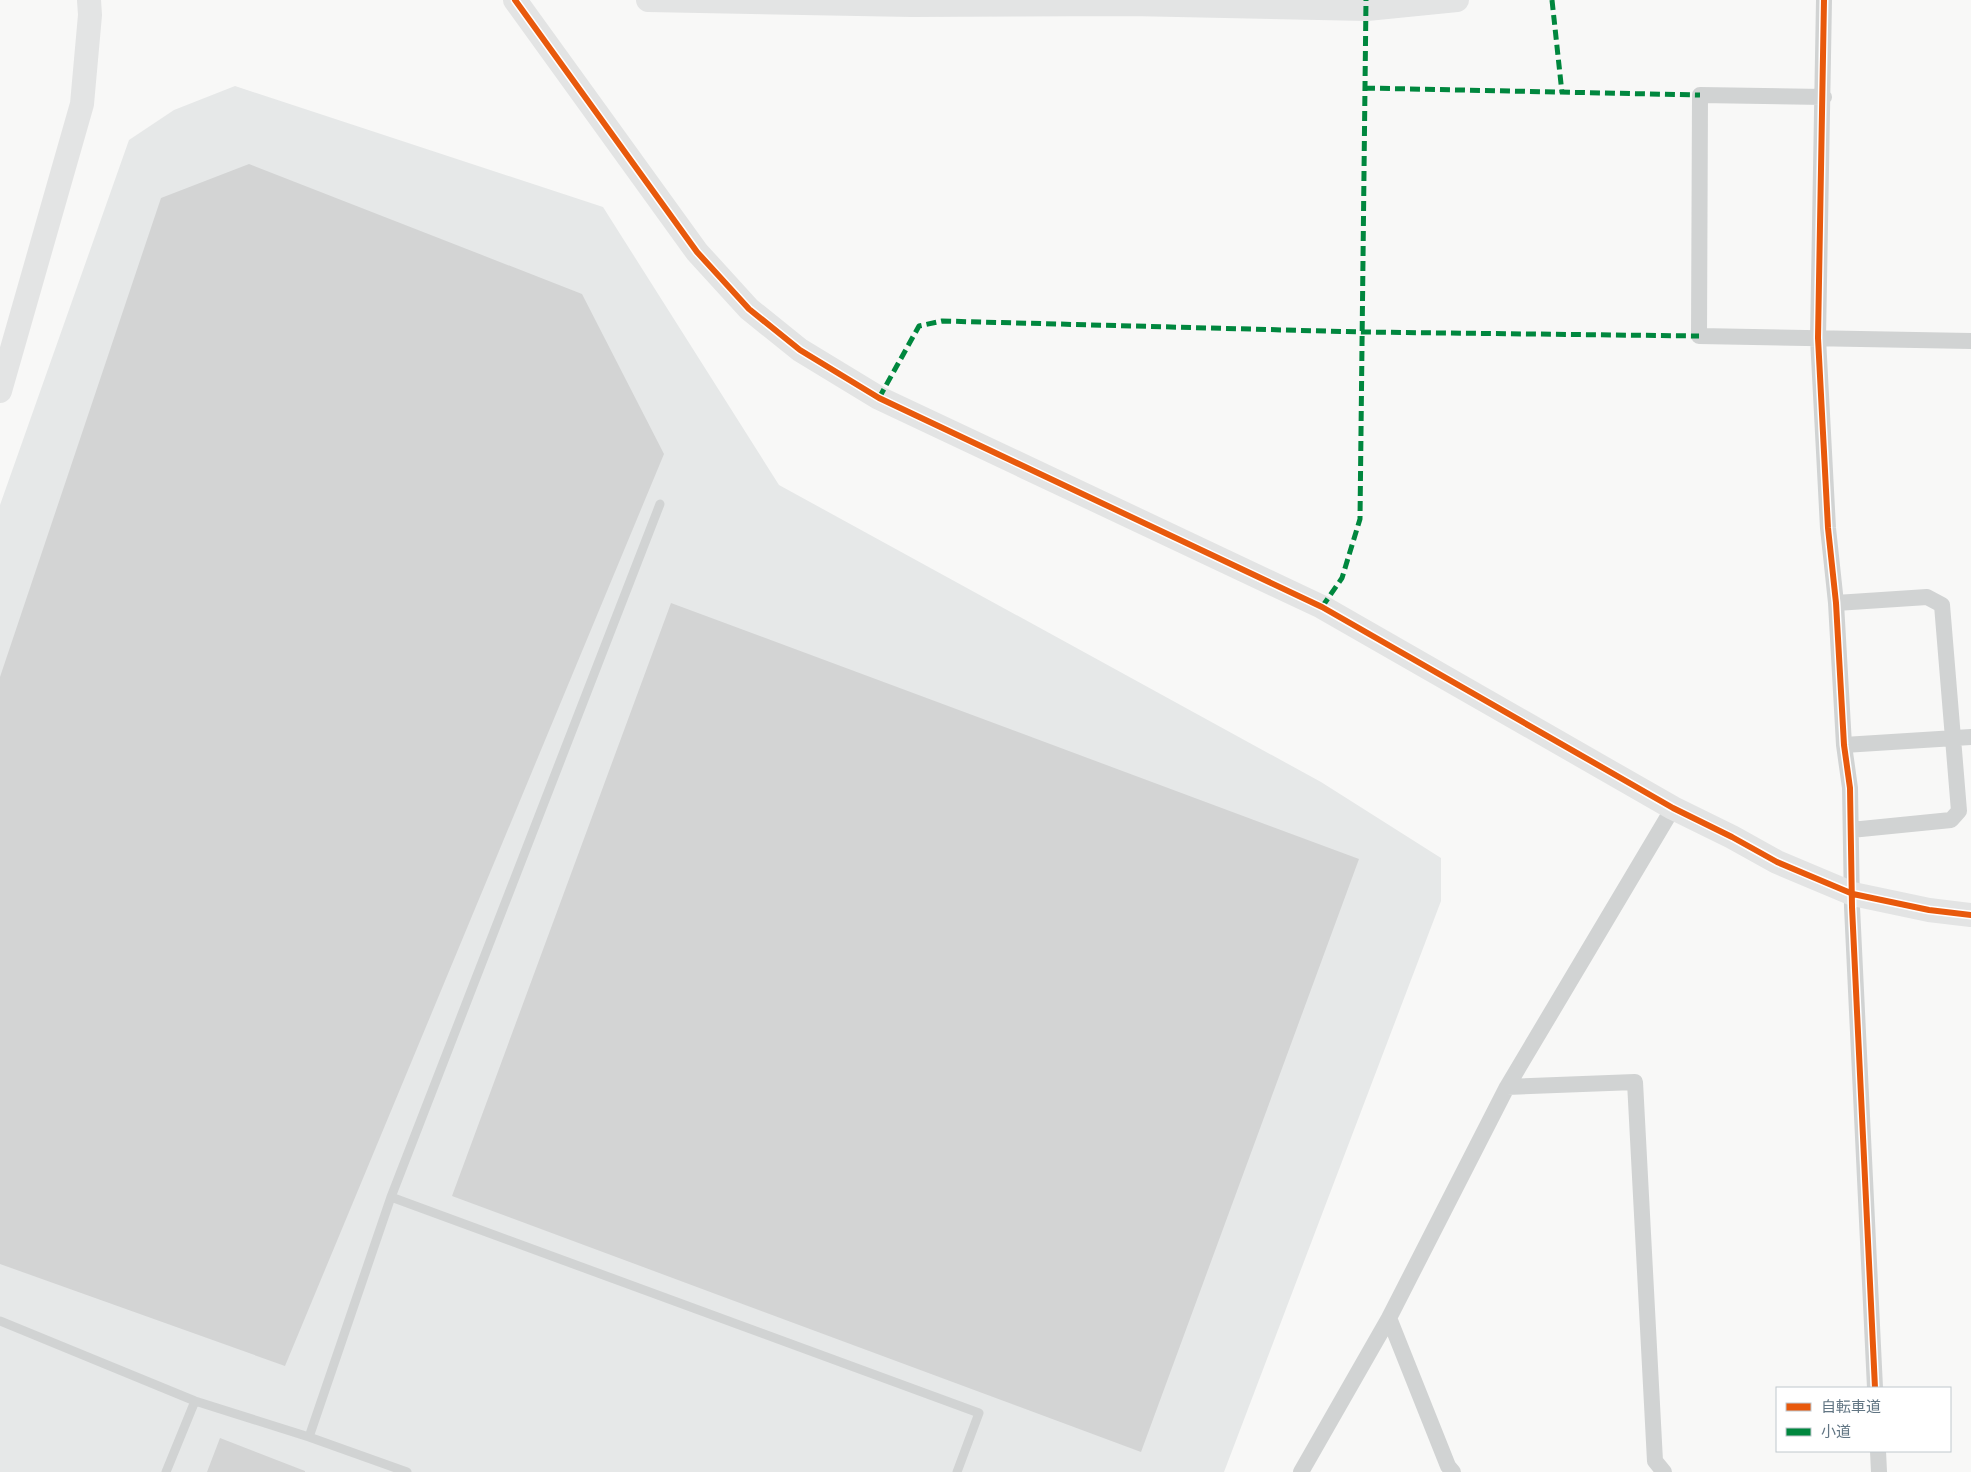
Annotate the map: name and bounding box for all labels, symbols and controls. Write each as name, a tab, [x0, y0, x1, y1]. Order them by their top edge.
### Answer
legend	[1776, 1387, 1951, 1452]
text: 自転車道	[1821, 1398, 1881, 1415]
text: 小道	[1821, 1423, 1851, 1440]

